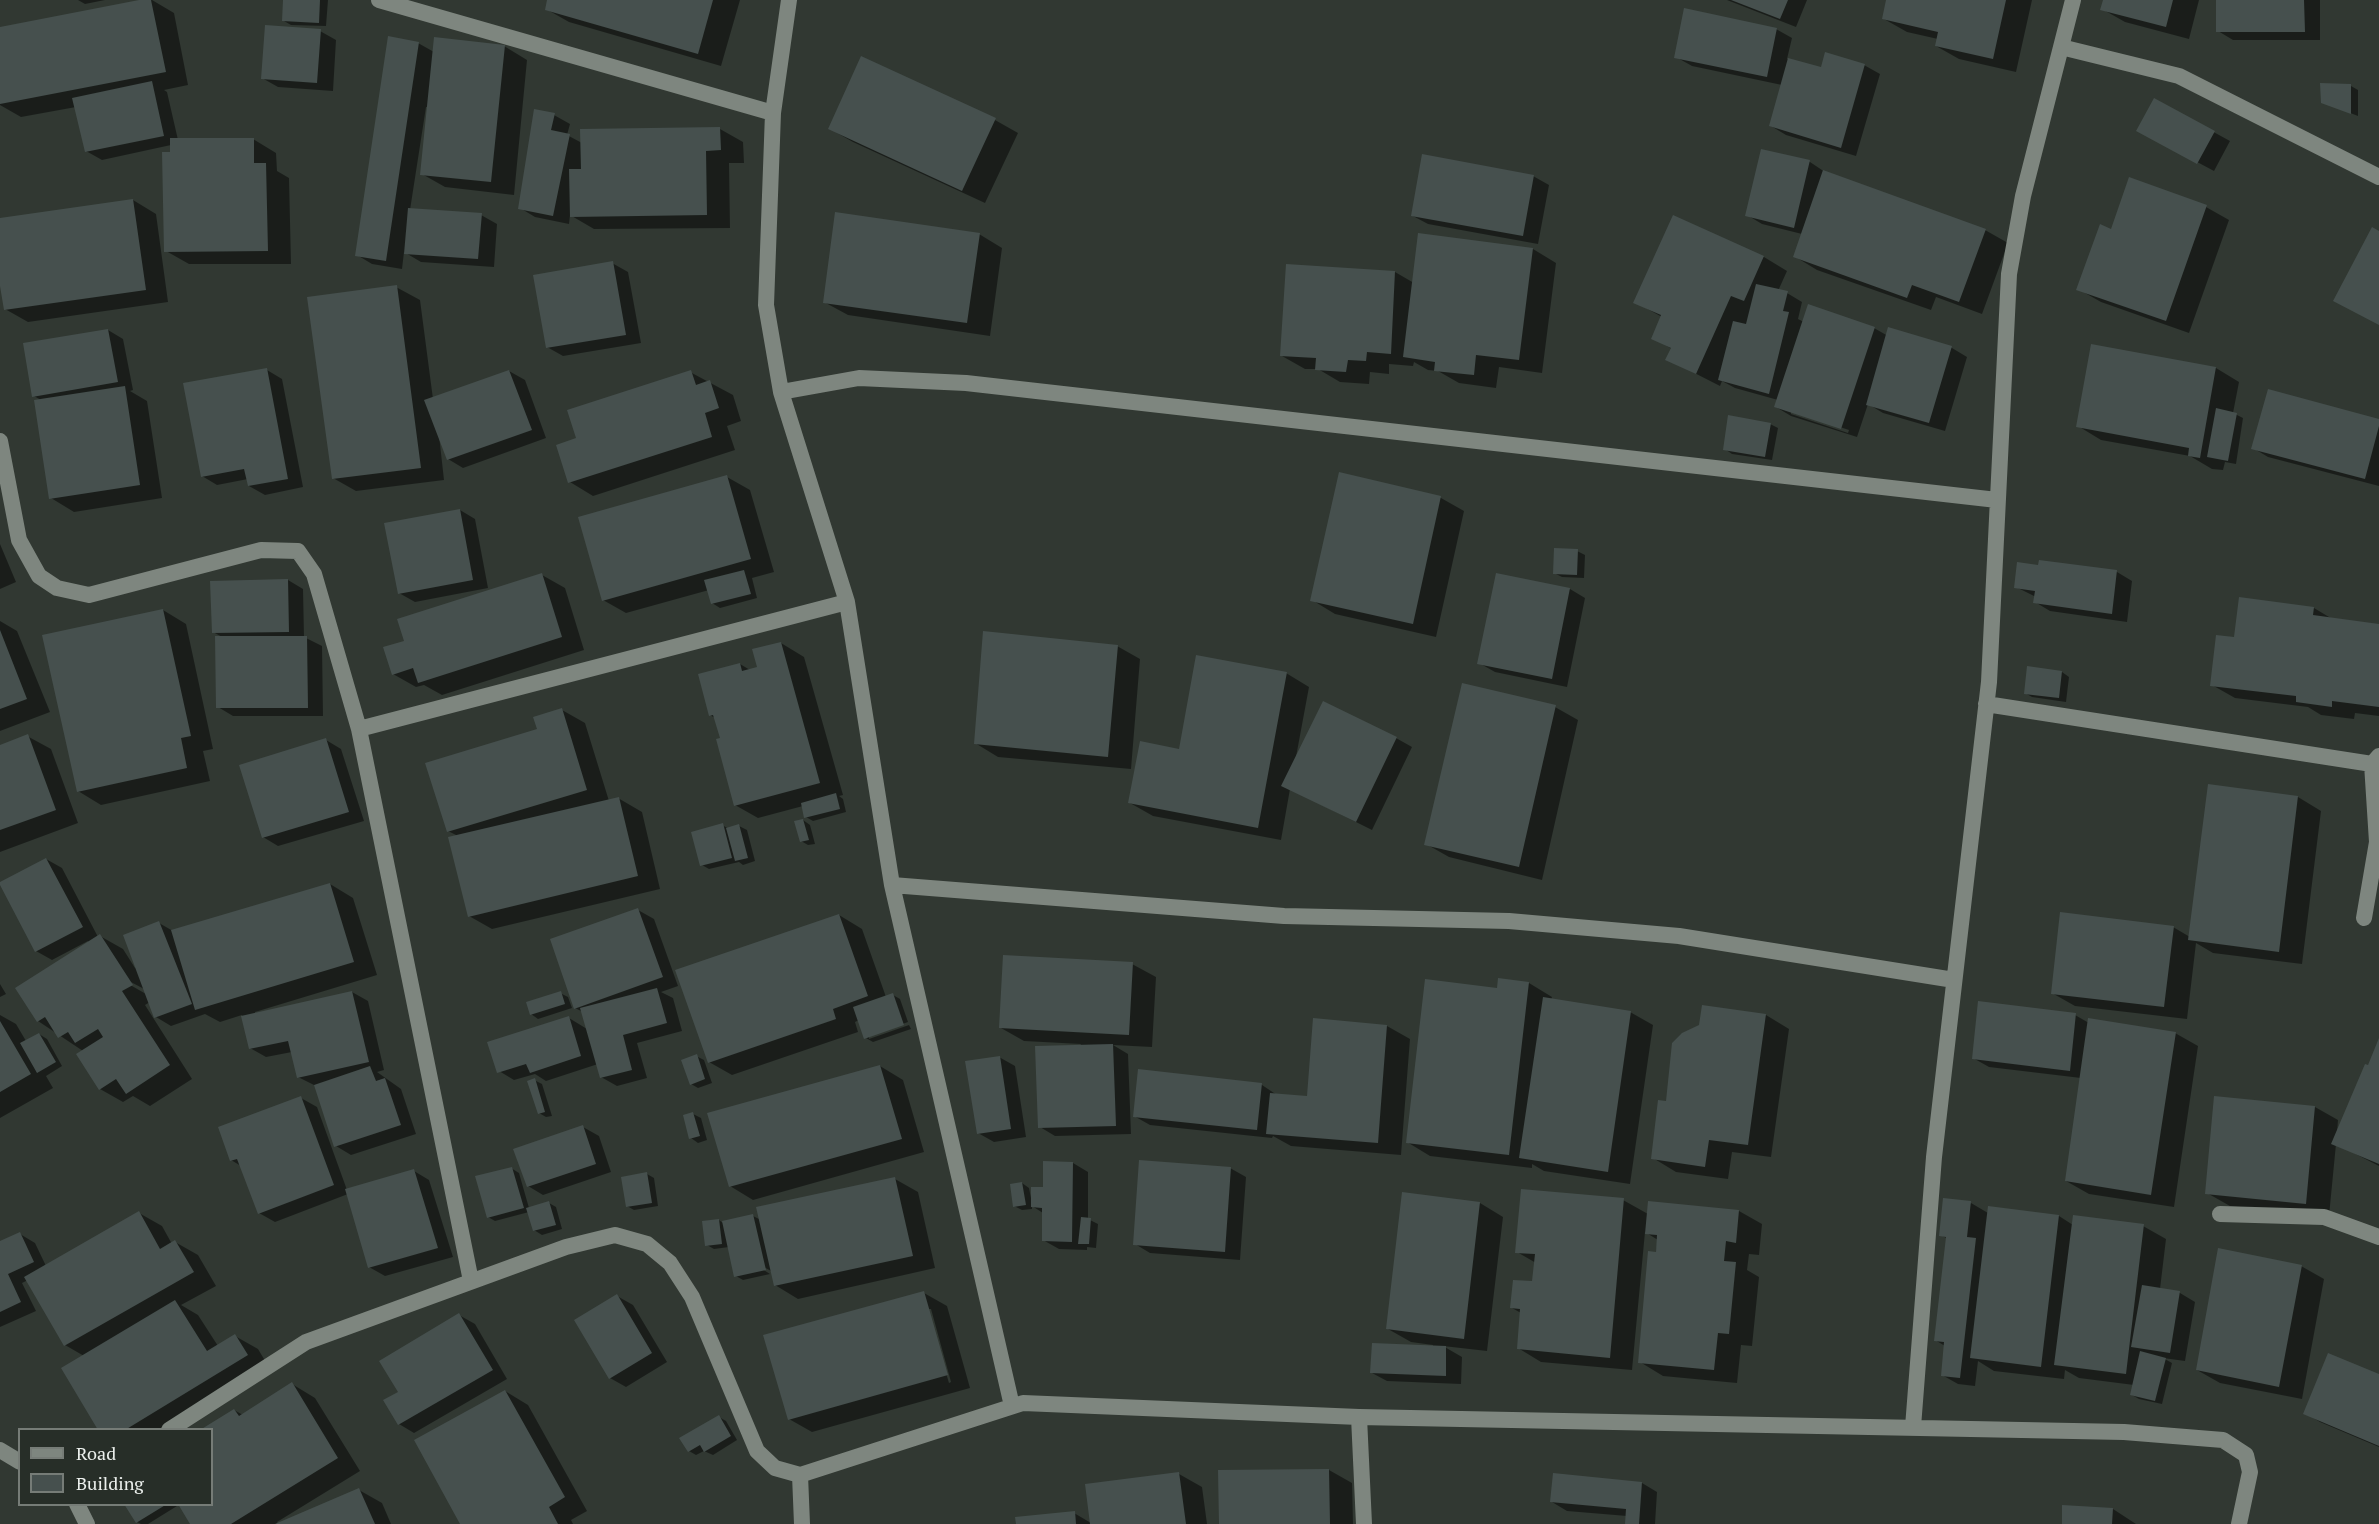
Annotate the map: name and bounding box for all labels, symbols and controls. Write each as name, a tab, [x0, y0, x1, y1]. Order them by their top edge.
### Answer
legend	[18, 1428, 213, 1506]
text: Road	[76, 1441, 116, 1465]
text: Building	[76, 1471, 144, 1495]

